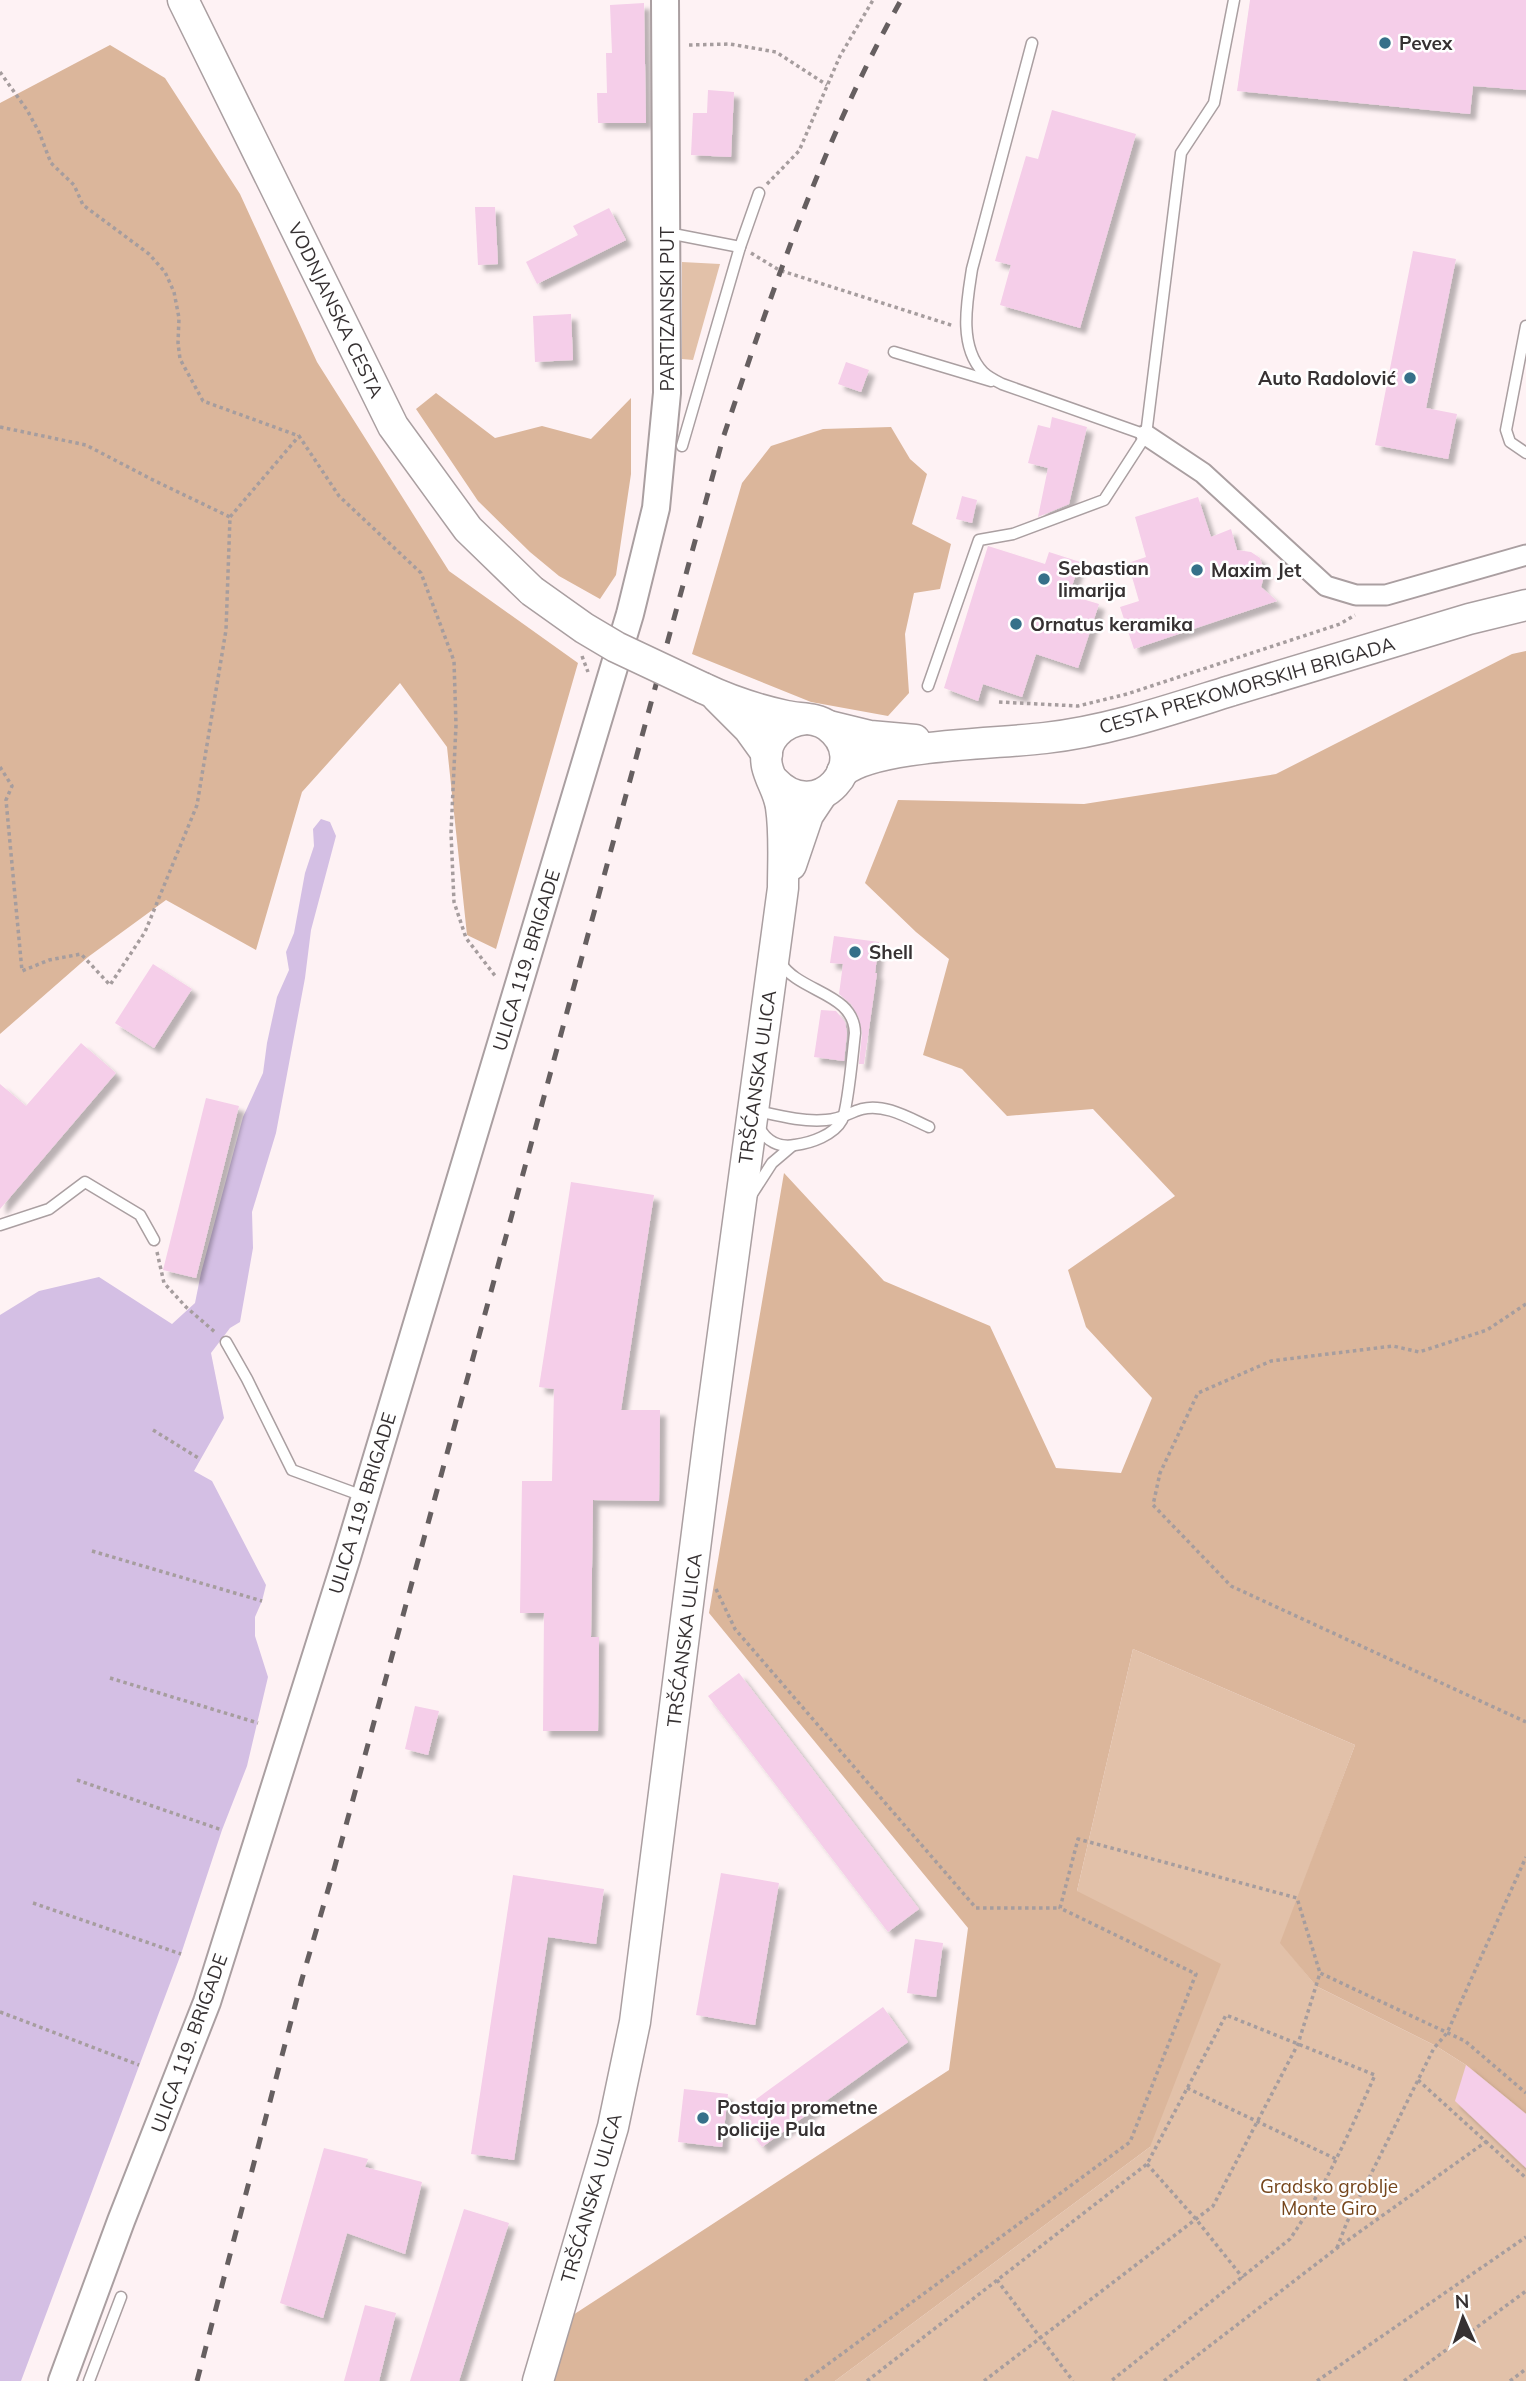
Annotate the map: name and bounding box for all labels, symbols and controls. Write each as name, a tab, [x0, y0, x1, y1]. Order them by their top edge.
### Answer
place label: Pevex	[1399, 31, 1453, 55]
marker: Pevex	[1377, 35, 1393, 51]
street label: VODNJANSKA CESTA	[283, 218, 389, 402]
street label: PARTIZANSKI PUT	[655, 226, 679, 391]
place label: Auto Radolović	[1258, 366, 1396, 390]
marker: Auto Radolović	[1402, 370, 1418, 386]
place label: Sebastian limarija	[1058, 556, 1149, 602]
place label: Maxim Jet	[1211, 558, 1301, 582]
marker: Maxim Jet	[1189, 562, 1205, 578]
marker: Sebastian limarija	[1036, 571, 1052, 587]
place label: Ornatus keramika	[1030, 612, 1193, 636]
marker: Ornatus keramika	[1008, 616, 1024, 632]
street label: CESTA PREKOMORSKIH BRIGADA	[1096, 631, 1398, 739]
street label: ULICA 119. BRIGADE	[487, 866, 565, 1054]
place label: Shell	[869, 940, 913, 964]
marker: Shell	[847, 944, 863, 960]
street label: TRŠĆANSKA ULICA	[733, 988, 781, 1165]
street label: ULICA 119. BRIGADE	[323, 1409, 401, 1597]
street label: TRŠĆANSKA ULICA	[661, 1551, 707, 1728]
street label: ULICA 119. BRIGADE	[145, 1950, 233, 2136]
place label: Postaja prometne policije Pula	[717, 2095, 878, 2141]
street label: TRŠĆANSKA ULICA	[555, 2110, 627, 2286]
marker: Postaja prometne policije Pula	[695, 2110, 711, 2126]
park label: Gradsko groblje Monte Giro	[1260, 2174, 1398, 2220]
north arrow	[1428, 2283, 1498, 2353]
text: N	[1454, 2289, 1470, 2313]

